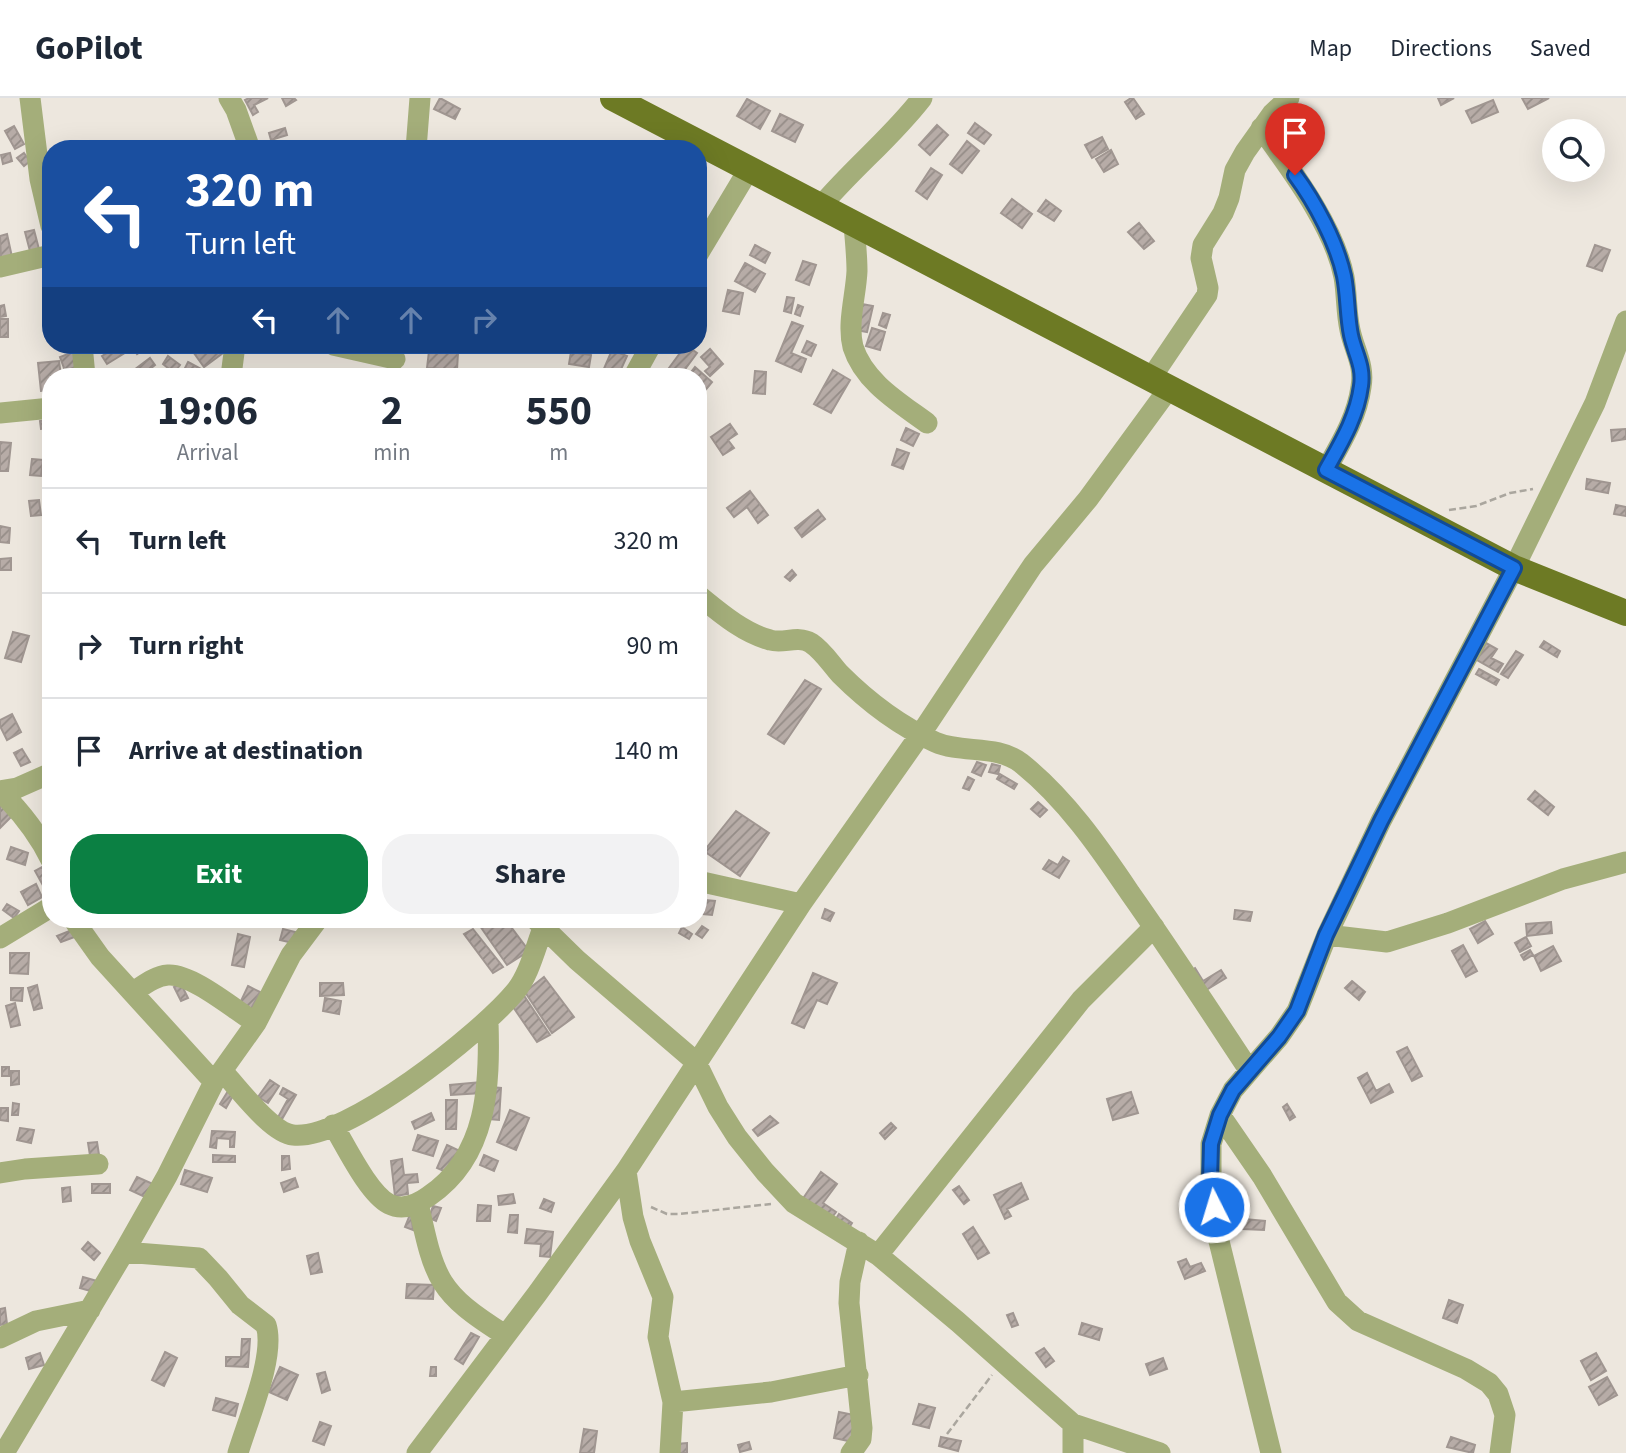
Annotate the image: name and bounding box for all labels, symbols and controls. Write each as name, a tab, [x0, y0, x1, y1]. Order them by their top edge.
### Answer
text: GoPilot	[35, 25, 143, 72]
text: Map	[1309, 31, 1352, 66]
text: Directions	[1390, 31, 1492, 66]
text: Saved	[1530, 31, 1591, 66]
pin	[1265, 103, 1325, 175]
icon: arrive	[1276, 114, 1314, 152]
map controls	[1542, 119, 1605, 182]
button: search	[1542, 119, 1605, 182]
text: 320 m	[185, 156, 314, 226]
icon: left	[70, 168, 161, 259]
text: Turn left	[185, 221, 296, 267]
icon: left	[246, 301, 284, 339]
icon: ahead	[319, 301, 357, 339]
icon: ahead	[392, 301, 430, 339]
icon: right	[465, 301, 503, 339]
text: 19:06	[157, 381, 258, 441]
text: 2	[381, 381, 403, 441]
text: 550	[525, 381, 592, 441]
text: Arrival	[177, 436, 239, 469]
text: min	[373, 436, 411, 469]
text: m	[549, 436, 568, 469]
icon: left	[70, 522, 108, 560]
text: Turn left	[129, 522, 226, 559]
text: 320 m	[613, 522, 679, 559]
icon: right	[70, 627, 108, 665]
text: Turn right	[129, 627, 244, 664]
text: 90 m	[626, 627, 679, 664]
icon: arrive	[70, 732, 108, 770]
text: Arrive at destination	[129, 732, 363, 769]
text: 140 m	[613, 732, 679, 769]
button: Exit	[70, 834, 368, 914]
button: Share	[382, 834, 679, 914]
position arrow	[1177, 1170, 1251, 1244]

